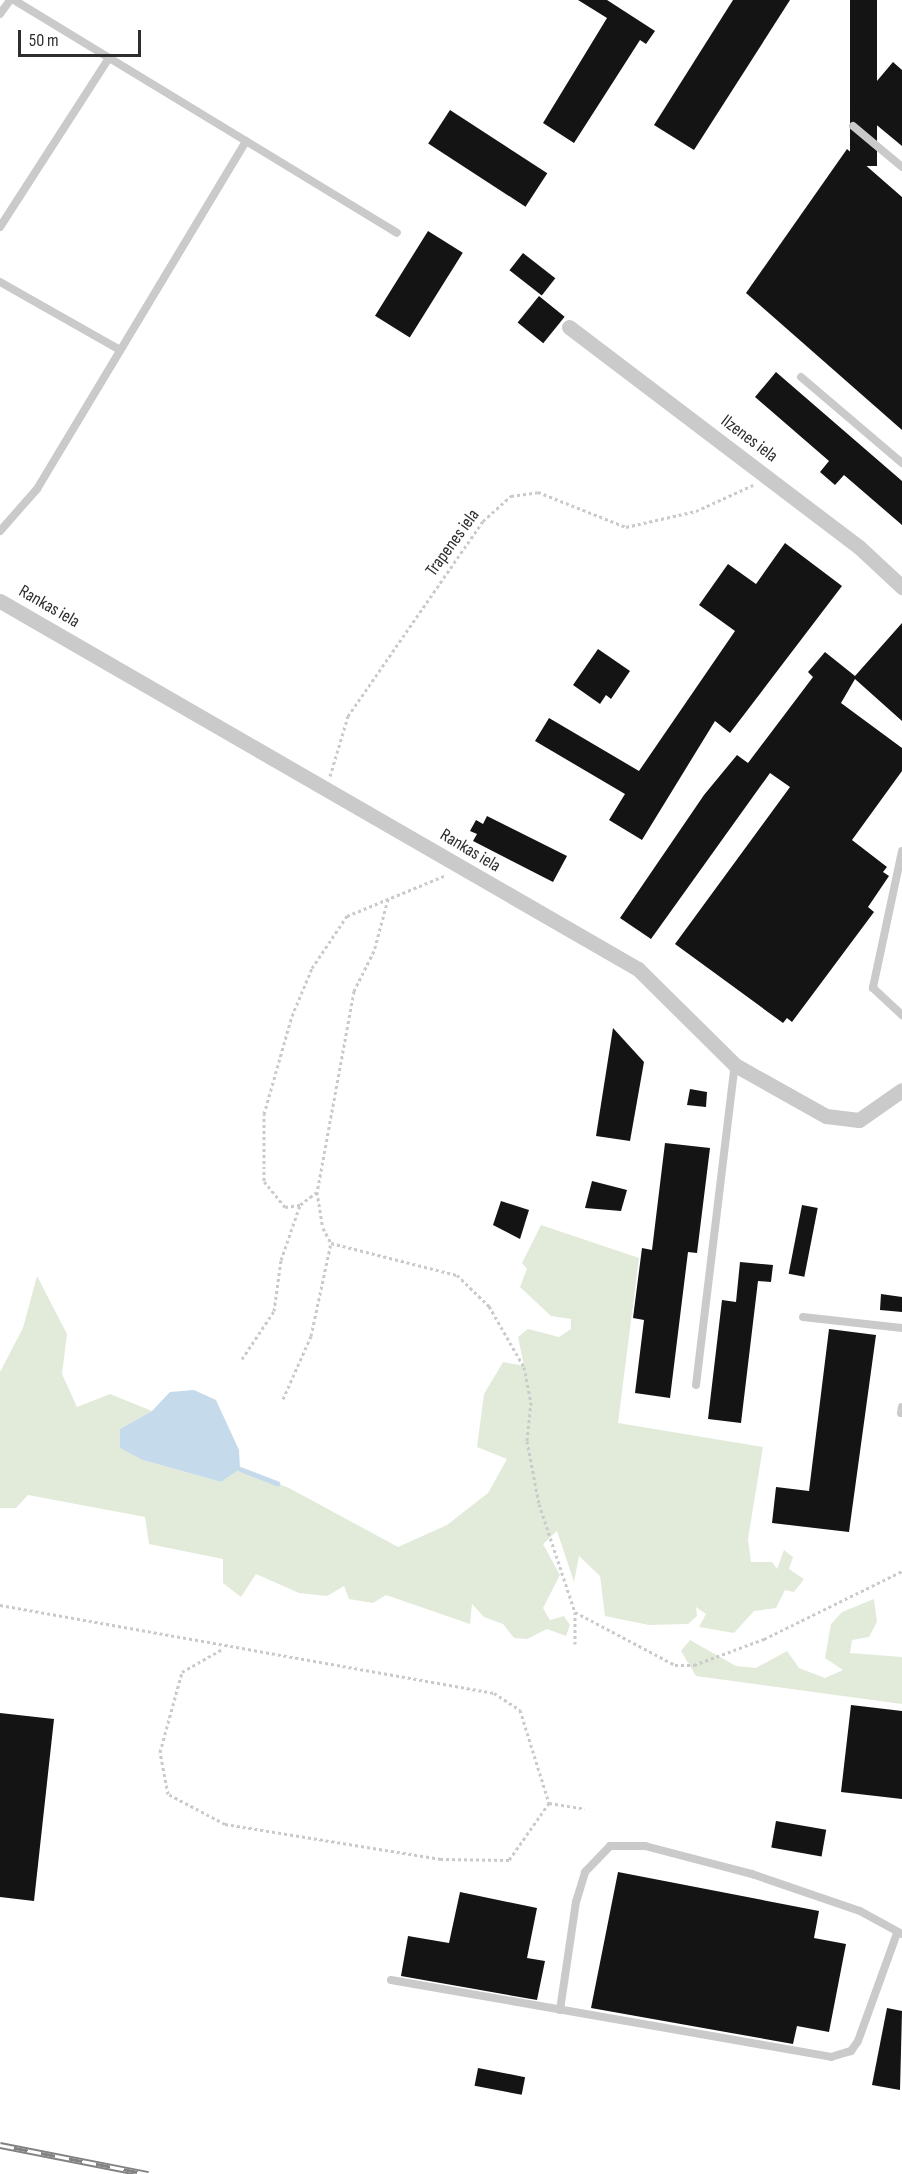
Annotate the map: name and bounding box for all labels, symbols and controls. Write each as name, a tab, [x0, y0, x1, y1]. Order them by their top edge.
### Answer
scale bar	[21, 18, 144, 56]
text: 50 m	[29, 30, 59, 51]
street label: Ilzenes iela	[716, 411, 782, 467]
street label: Trapenes iela	[421, 505, 485, 581]
street label: Rankas iela	[15, 581, 83, 633]
street label: Rankas iela	[436, 825, 504, 877]

